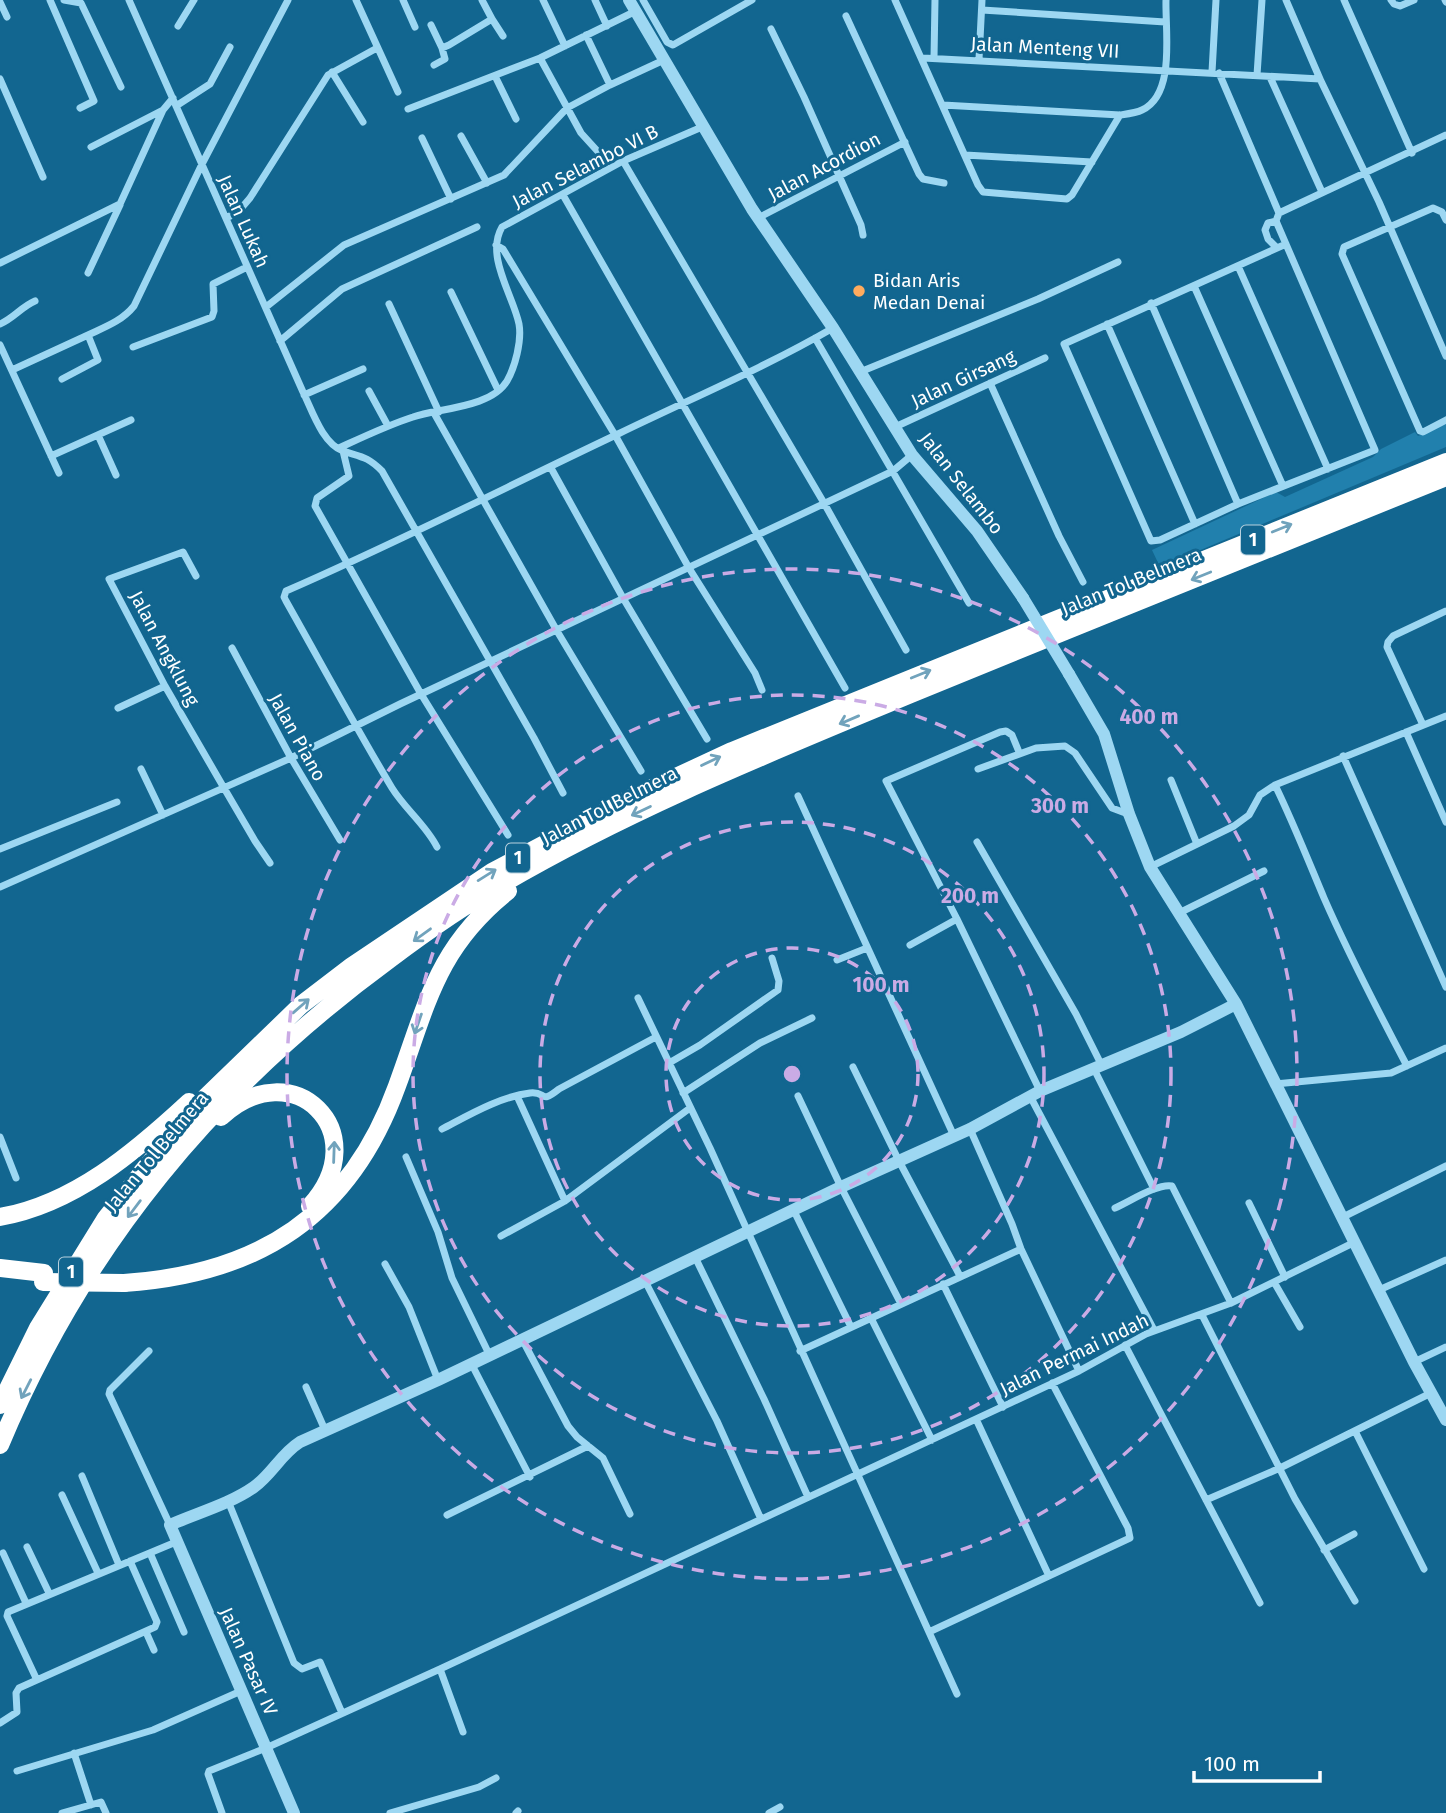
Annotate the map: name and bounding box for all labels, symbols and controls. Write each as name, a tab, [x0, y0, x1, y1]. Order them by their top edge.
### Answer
street label: Jalan Menteng VII	[970, 32, 1120, 63]
street label: Jalan Selambo VI B	[508, 120, 662, 213]
street label: Jalan Acordion	[764, 127, 885, 206]
street label: Jalan Lukah	[213, 171, 274, 271]
place label: Bidan Aris Medan Denai	[873, 269, 985, 314]
marker: Bidan Aris Medan Denai	[851, 283, 867, 299]
street label: Jalan Girsang	[907, 344, 1019, 413]
street label: Jalan Selambo	[915, 428, 1009, 539]
one-way arrow	[1271, 521, 1293, 534]
road number: 1	[1241, 526, 1265, 554]
street label: Jalan Tol Belmera	[1058, 543, 1205, 620]
one-way arrow	[1191, 570, 1212, 583]
street label: Jalan Angklung	[125, 587, 205, 710]
one-way arrow	[910, 666, 932, 679]
street label: Jalan Piano	[264, 689, 331, 785]
text: 400 m	[1119, 704, 1179, 730]
one-way arrow	[839, 714, 861, 727]
one-way arrow	[700, 754, 721, 767]
street label: Jalan Tol Belmera	[537, 761, 681, 850]
text: 300 m	[1030, 793, 1089, 819]
one-way arrow	[631, 804, 652, 818]
road number: 1	[506, 844, 530, 872]
one-way arrow	[477, 868, 496, 883]
text: 200 m	[941, 883, 999, 909]
one-way arrow	[413, 928, 432, 943]
text: 100 m	[852, 972, 910, 998]
one-way arrow	[292, 998, 310, 1014]
one-way arrow	[411, 1012, 423, 1034]
centre of rings	[780, 1062, 804, 1086]
street label: Jalan Tol Belmera	[100, 1087, 213, 1216]
one-way arrow	[327, 1141, 340, 1164]
one-way arrow	[126, 1199, 141, 1217]
road number: 1	[59, 1258, 83, 1287]
street label: Jalan Permai Indah	[996, 1308, 1152, 1400]
one-way arrow	[18, 1378, 32, 1399]
street label: Jalan Pasar IV	[215, 1604, 283, 1719]
scale bar	[1194, 1740, 1320, 1784]
text: 100 m	[1204, 1751, 1260, 1777]

